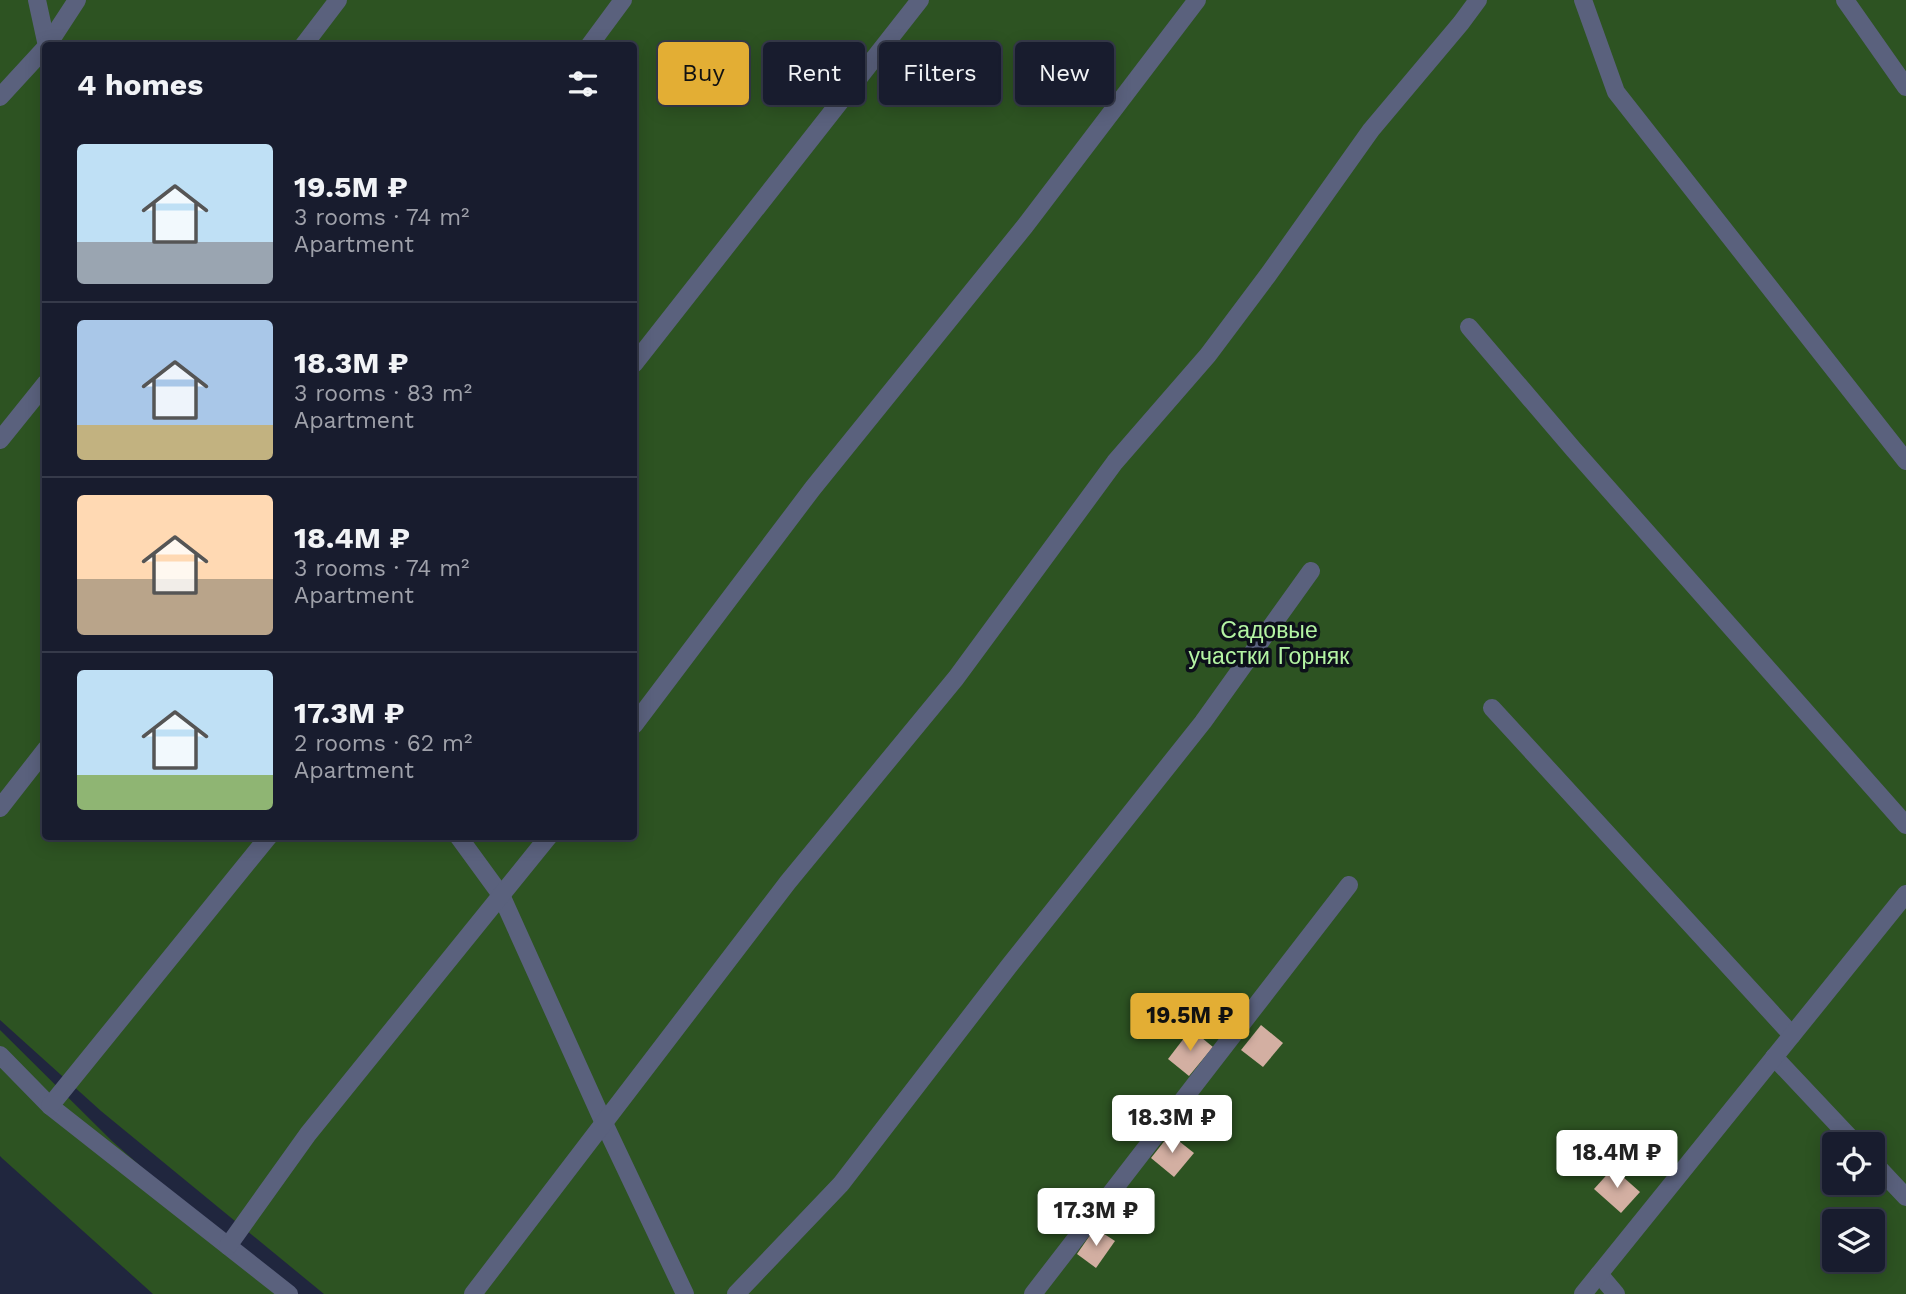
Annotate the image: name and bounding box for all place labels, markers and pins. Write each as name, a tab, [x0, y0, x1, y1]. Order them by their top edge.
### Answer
pin: 19.5M ₽	[1125, 993, 1255, 1053]
pin: 18.3M ₽	[1107, 1096, 1237, 1155]
pin: 18.4M ₽	[1552, 1130, 1682, 1190]
pin: 17.3M ₽	[1031, 1188, 1161, 1248]

